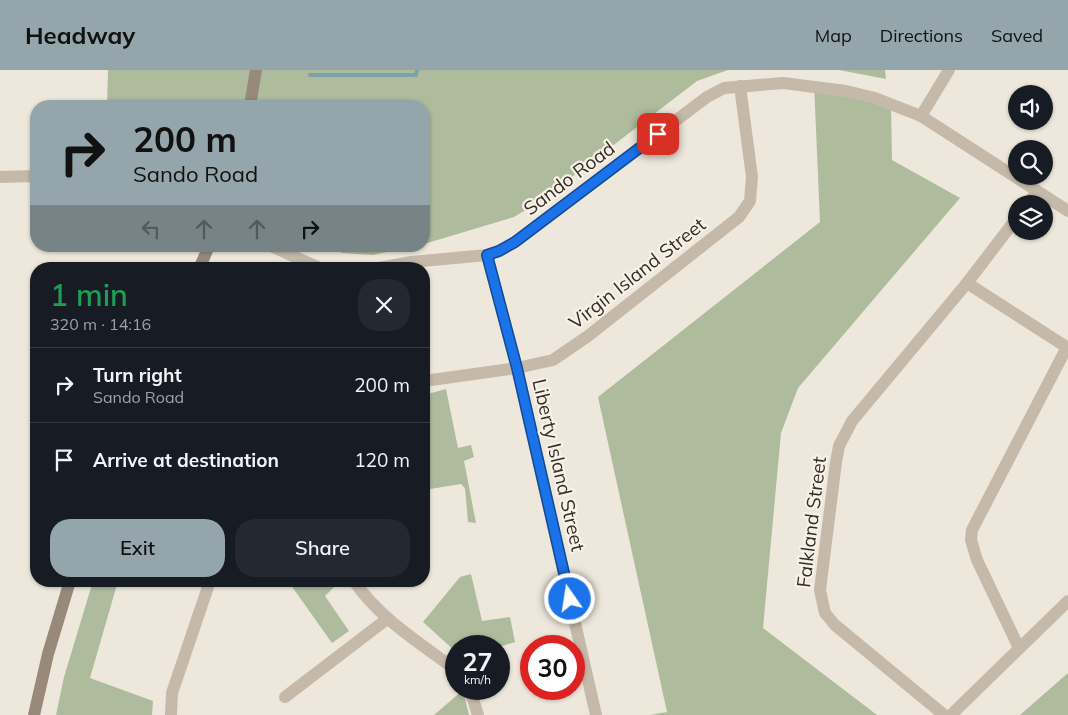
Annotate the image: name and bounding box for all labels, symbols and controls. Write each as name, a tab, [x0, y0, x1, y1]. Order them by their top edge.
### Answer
text: Headway	[25, 20, 135, 50]
text: Map	[815, 24, 852, 47]
text: Directions	[880, 24, 963, 47]
text: Saved	[991, 24, 1043, 47]
map controls	[1008, 85, 1053, 240]
button: sound	[1008, 85, 1053, 130]
pin	[637, 113, 679, 155]
text: 200 m	[133, 117, 237, 161]
icon: right	[50, 120, 115, 185]
icon: arrive	[644, 120, 672, 148]
street label: Sando Road	[519, 136, 619, 220]
button: search	[1008, 140, 1053, 185]
text: Sando Road	[133, 160, 258, 188]
button: layers	[1008, 195, 1053, 240]
street label: Virgin Island Street	[564, 212, 710, 334]
icon: left	[137, 215, 165, 243]
icon: ahead	[190, 215, 218, 243]
icon: ahead	[243, 215, 271, 243]
icon: right	[296, 215, 324, 243]
text: 1 min	[50, 276, 128, 314]
button: close	[358, 279, 410, 331]
text: 320 m · 14:16	[50, 314, 151, 334]
text: Turn right	[93, 363, 182, 387]
icon: right	[50, 371, 78, 399]
text: 200 m	[354, 373, 410, 397]
street label: Liberty Island Street	[527, 376, 591, 554]
text: Sando Road	[93, 387, 184, 407]
icon: arrive	[50, 446, 78, 474]
text: Arrive at destination	[93, 448, 279, 472]
text: 120 m	[354, 448, 410, 472]
street label: Falkland Street	[791, 455, 831, 589]
button: Exit	[50, 519, 225, 577]
button: Share	[235, 519, 410, 577]
position arrow	[543, 572, 595, 624]
speed limit sign: 30	[520, 635, 585, 700]
text: 27	[462, 646, 493, 677]
text: km/h	[464, 672, 491, 687]

